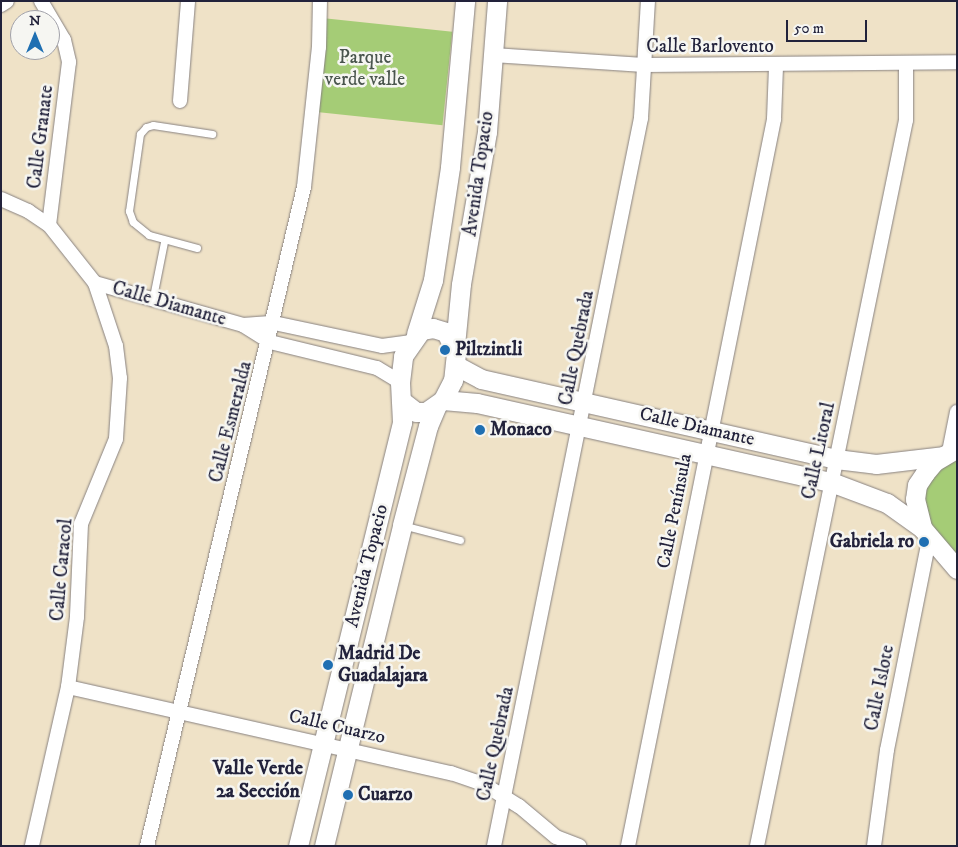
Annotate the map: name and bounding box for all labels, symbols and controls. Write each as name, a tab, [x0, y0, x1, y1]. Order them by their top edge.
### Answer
north arrow	[10, 10, 60, 60]
scale bar	[788, 10, 869, 42]
text: N	[29, 12, 41, 30]
text: 50 m	[794, 19, 824, 38]
street label: Calle Barlovento	[646, 36, 774, 58]
park label: Parque verde valle	[325, 47, 405, 91]
street label: Calle Granate	[23, 84, 59, 190]
street label: Avenida Topacio	[459, 110, 499, 238]
street label: Calle Diamante	[110, 277, 228, 331]
street label: Calle Quebrada	[555, 289, 599, 407]
place label: Piltzintli	[455, 339, 522, 361]
marker: Piltzintli	[439, 344, 451, 356]
street label: Calle Esmeralda	[205, 359, 257, 485]
street label: Calle Litoral	[798, 400, 840, 502]
street label: Calle Diamante	[637, 403, 757, 451]
place label: Monaco	[490, 419, 552, 441]
marker: Monaco	[474, 424, 486, 436]
street label: Calle Península	[653, 452, 697, 570]
street label: Avenida Topacio	[341, 502, 393, 630]
street label: Calle Caracol	[46, 518, 78, 622]
place label: Gabriela ro	[830, 531, 914, 553]
marker: Gabriela ro	[918, 536, 930, 548]
place label: Madrid De Guadalajara	[338, 643, 428, 687]
street label: Calle Islote	[861, 643, 899, 733]
marker: Madrid De Guadalajara	[322, 659, 334, 671]
street label: Calle Quebrada	[473, 685, 519, 803]
street label: Calle Cuarzo	[286, 705, 388, 749]
district label: Valle Verde 2a Sección	[213, 757, 303, 804]
place label: Cuarzo	[358, 784, 412, 806]
marker: Cuarzo	[342, 789, 354, 801]

